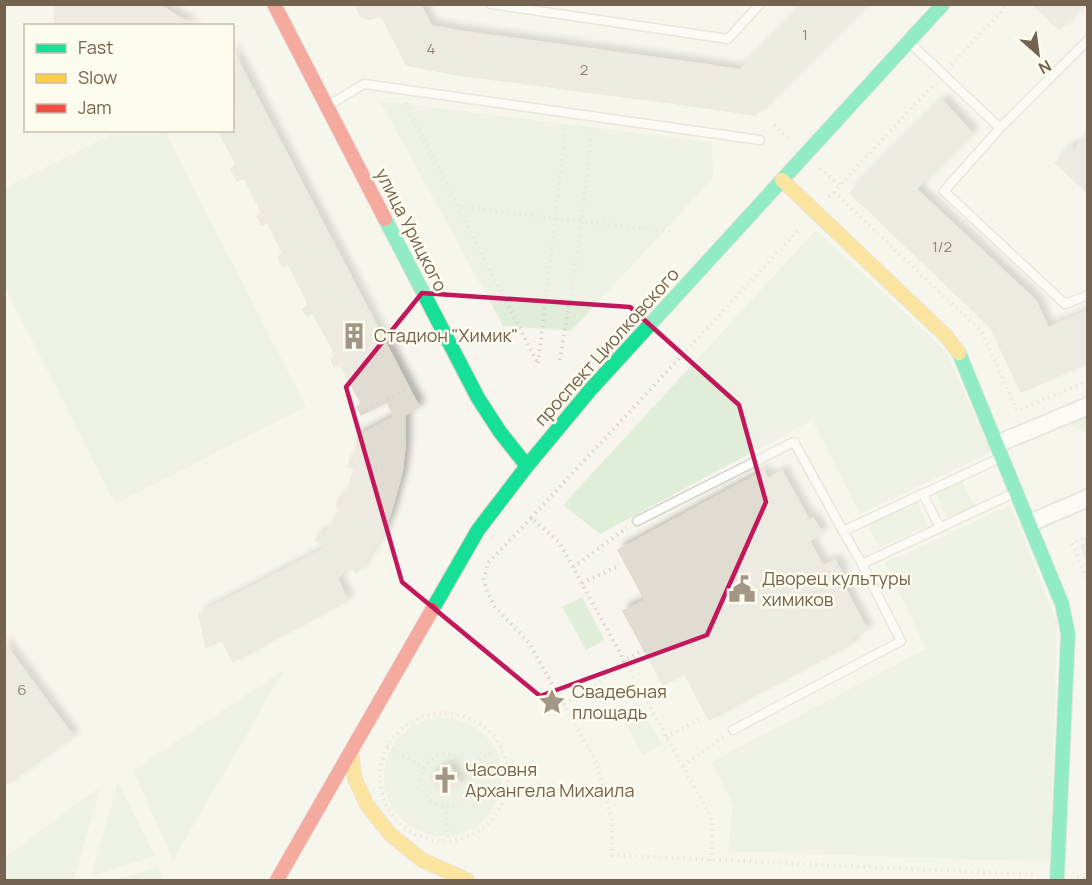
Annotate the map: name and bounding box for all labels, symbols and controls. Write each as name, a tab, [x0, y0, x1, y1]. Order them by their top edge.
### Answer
legend	[24, 24, 234, 132]
house number: 1	[802, 24, 808, 45]
north arrow	[1008, 24, 1068, 84]
text: Fast	[78, 35, 113, 59]
house number: 4	[427, 38, 436, 59]
text: N	[1035, 55, 1055, 80]
house number: 2	[580, 59, 588, 80]
text: Slow	[78, 65, 118, 89]
text: Jam	[78, 95, 112, 119]
street label: улица Урицкого	[371, 164, 453, 295]
house number: 1/2	[932, 236, 952, 257]
street label: проспект Циолковского	[529, 262, 684, 431]
building icon: Стадион "Химик"	[339, 321, 369, 351]
place label: Стадион "Химик"	[374, 323, 518, 347]
place label: Дворец культуры химиков	[762, 566, 911, 611]
public building icon: Дворец культуры химиков	[727, 574, 757, 604]
house number: 6	[17, 679, 27, 700]
place label: Свадебная площадь	[572, 679, 667, 724]
place icon: Свадебная площадь	[537, 687, 567, 717]
place label: Часовня Архангела Михаила	[465, 757, 634, 802]
church icon: Часовня Архангела Михаила	[430, 765, 460, 795]

